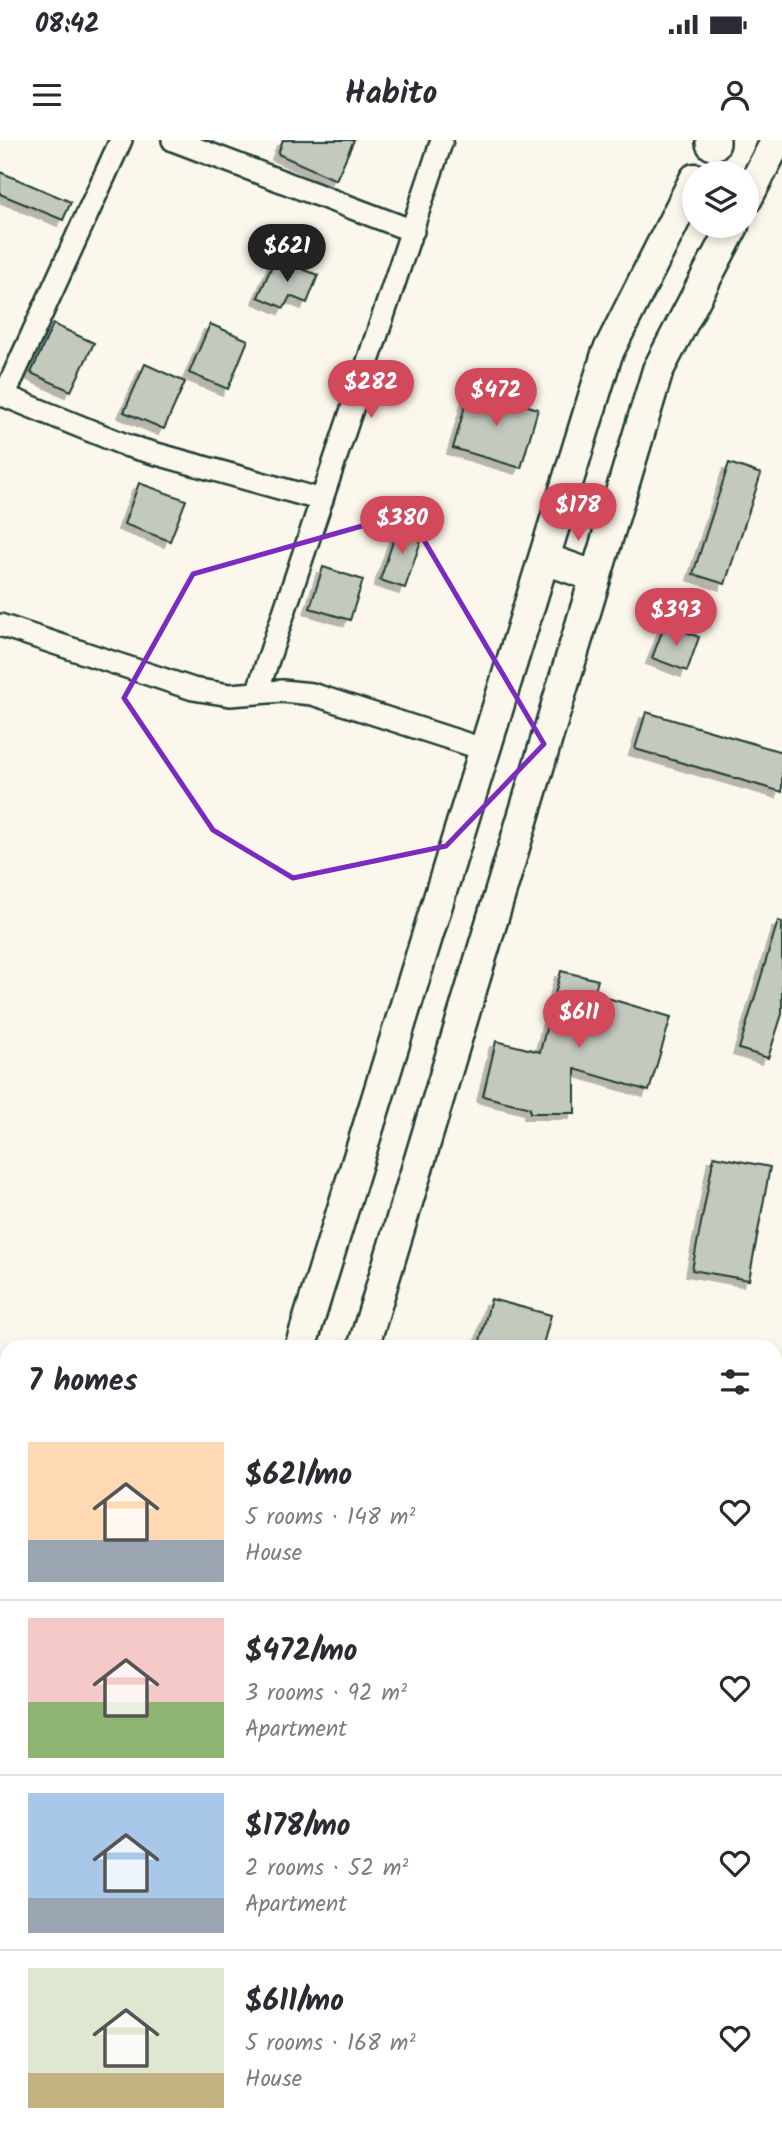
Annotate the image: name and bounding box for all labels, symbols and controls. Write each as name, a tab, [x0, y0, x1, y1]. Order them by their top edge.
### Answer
text: 08:42	[35, 4, 99, 46]
text: Habito	[345, 69, 437, 120]
icon: menu	[28, 76, 66, 114]
icon: person	[716, 76, 754, 114]
map controls	[682, 161, 759, 238]
button: layers	[682, 161, 759, 238]
pin: $621	[246, 225, 328, 284]
text: $621	[264, 229, 310, 265]
pin: $282	[330, 360, 412, 420]
text: $282	[344, 365, 398, 401]
pin: $472	[455, 369, 537, 428]
text: $472	[471, 373, 521, 409]
pin: $178	[537, 484, 619, 543]
text: $178	[556, 488, 601, 524]
pin: $380	[361, 496, 443, 556]
text: $380	[376, 501, 428, 537]
pin: $393	[635, 588, 717, 648]
text: $393	[651, 593, 701, 629]
pin: $611	[538, 990, 620, 1050]
text: $611	[559, 995, 599, 1031]
text: 7 homes	[28, 1358, 138, 1406]
icon: filters	[716, 1363, 754, 1401]
text: $621/mo	[245, 1452, 352, 1500]
icon: home	[84, 1470, 168, 1554]
icon: heart	[716, 1493, 754, 1531]
text: 5 rooms · 148 m²	[245, 1500, 415, 1536]
text: House	[245, 1536, 302, 1572]
text: $472/mo	[245, 1628, 357, 1676]
icon: home	[84, 1646, 168, 1730]
icon: heart	[716, 1669, 754, 1707]
text: 3 rooms · 92 m²	[245, 1676, 407, 1712]
text: Apartment	[245, 1712, 347, 1748]
text: $178/mo	[245, 1803, 350, 1851]
icon: home	[84, 1821, 168, 1905]
icon: heart	[716, 1844, 754, 1882]
text: 2 rooms · 52 m²	[245, 1851, 408, 1887]
text: Apartment	[245, 1887, 347, 1923]
text: $611/mo	[245, 1978, 344, 2026]
icon: home	[84, 1996, 168, 2080]
icon: heart	[716, 2019, 754, 2057]
text: 5 rooms · 168 m²	[245, 2026, 416, 2062]
text: House	[245, 2062, 302, 2098]

